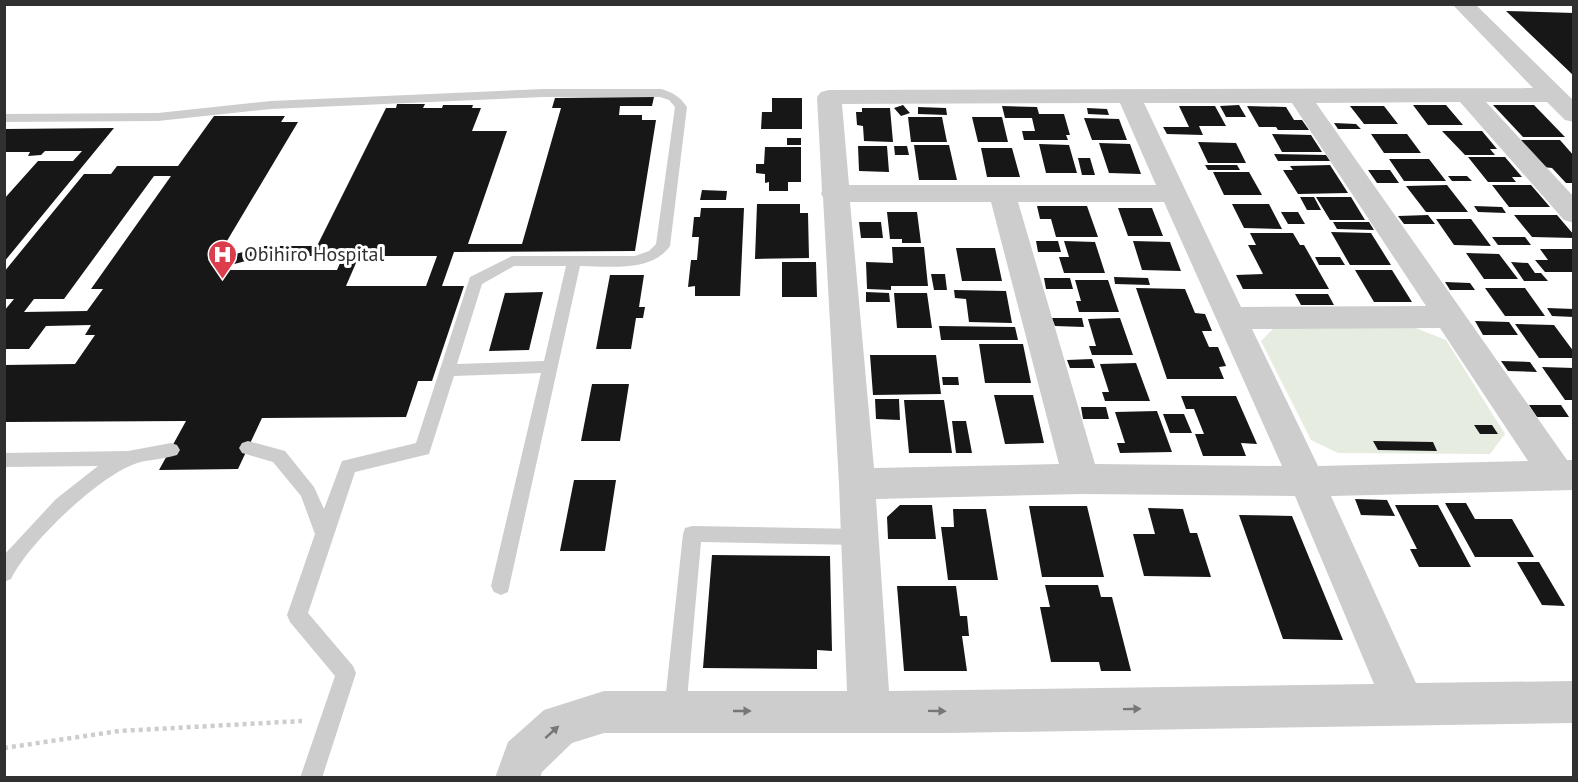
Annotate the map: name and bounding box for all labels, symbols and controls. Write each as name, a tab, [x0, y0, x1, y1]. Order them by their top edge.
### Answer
hospital icon: Obihiro Hospital	[207, 238, 239, 280]
place label: Obihiro Hospital	[244, 241, 384, 267]
one-way arrow	[1122, 704, 1141, 713]
one-way arrow	[732, 706, 751, 716]
one-way arrow	[927, 707, 946, 716]
one-way arrow	[544, 725, 559, 739]

